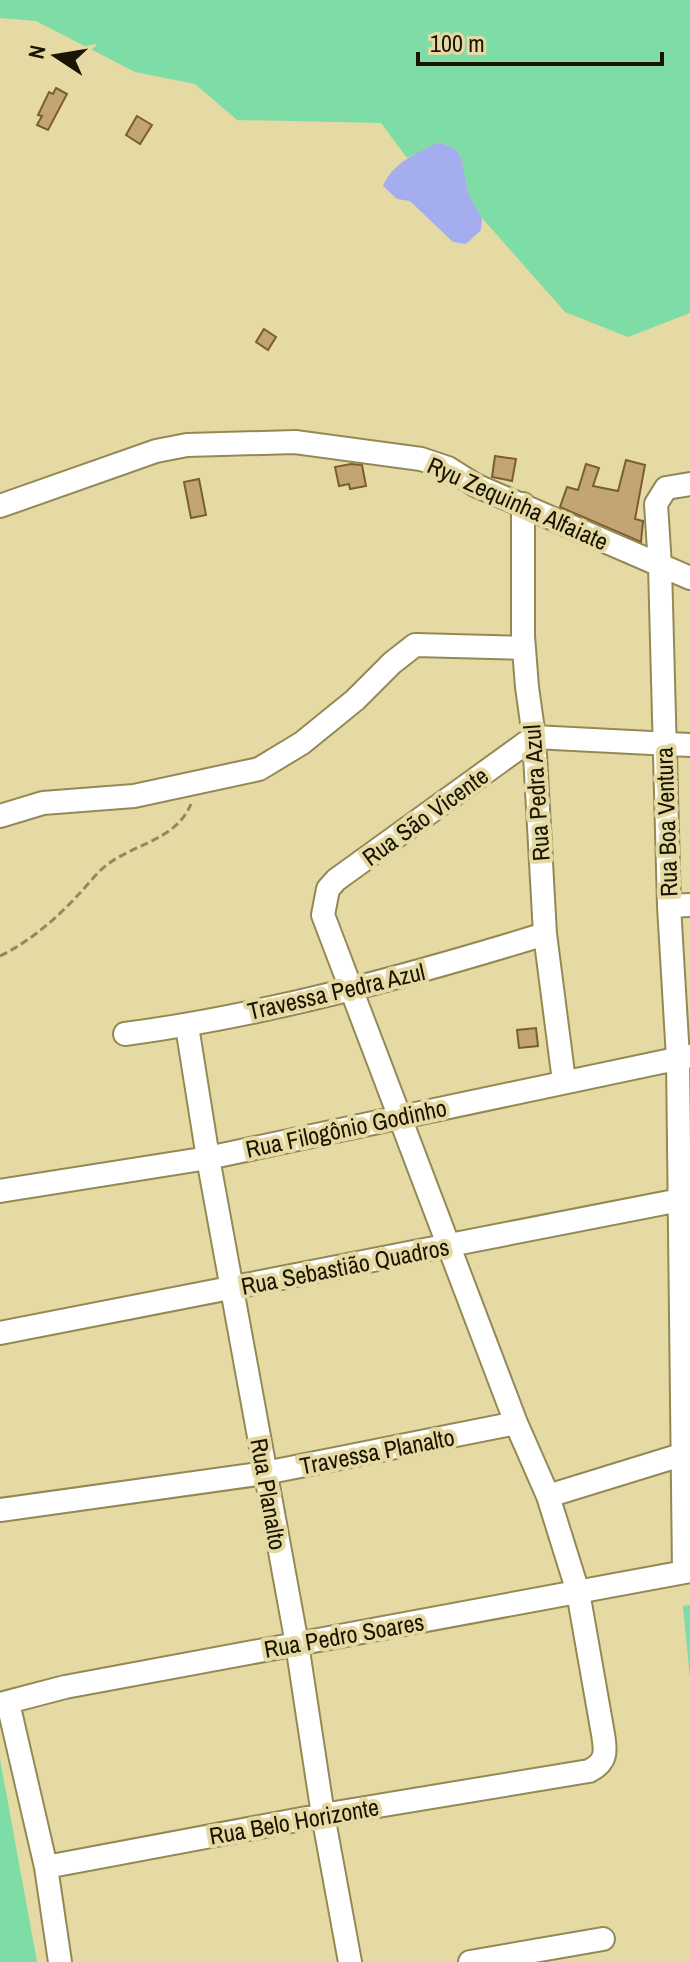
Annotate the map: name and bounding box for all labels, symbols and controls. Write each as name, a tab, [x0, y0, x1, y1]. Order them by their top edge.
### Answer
north arrow	[16, 16, 96, 96]
scale bar	[418, 16, 662, 66]
text: 100 m	[430, 27, 485, 59]
text: N	[20, 42, 52, 61]
street label: Ryu Zequinha Alfaiate	[423, 449, 613, 557]
street label: Rua Pedra Azul	[515, 724, 557, 862]
street label: Rua Boa Ventura	[647, 746, 685, 897]
street label: Rua São Vicente	[356, 759, 494, 873]
street label: Travessa Pedra Azul	[244, 955, 428, 1027]
street label: Rua Filogônio Godinho	[243, 1091, 449, 1165]
street label: Rua Sebastião Quadros	[238, 1230, 452, 1302]
street label: Travessa Planalto	[297, 1420, 457, 1482]
street label: Rua Planalto	[243, 1436, 295, 1552]
street label: Rua Pedro Soares	[261, 1605, 427, 1665]
street label: Rua Belo Horizonte	[207, 1790, 381, 1852]

